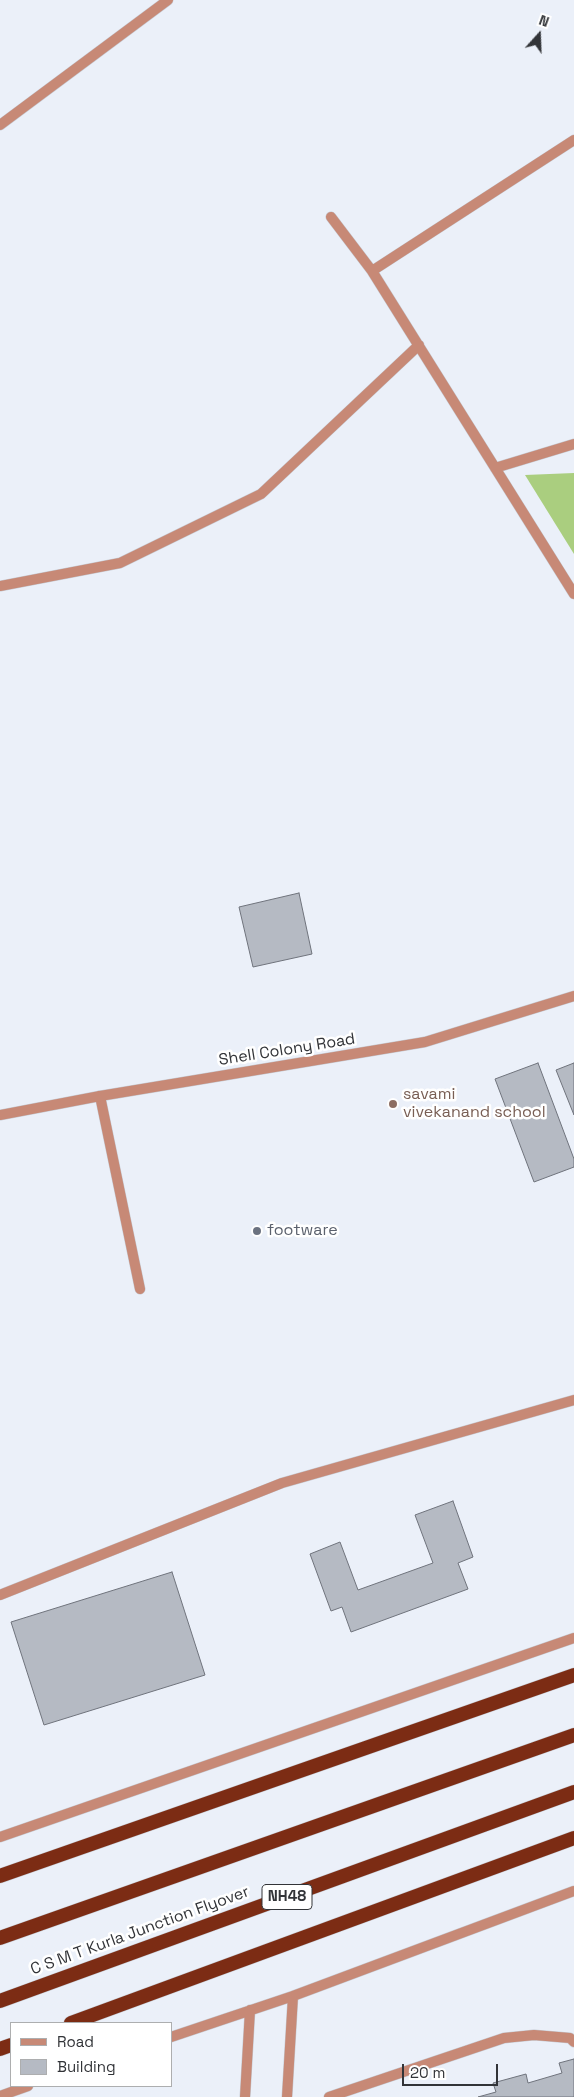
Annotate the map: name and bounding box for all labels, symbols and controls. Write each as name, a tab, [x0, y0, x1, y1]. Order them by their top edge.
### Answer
north arrow	[514, 10, 564, 60]
text: N	[537, 11, 552, 31]
street label: Shell Colony Road	[217, 1030, 357, 1070]
place label: savami vivekanand school	[403, 1085, 546, 1123]
marker: savami vivekanand school	[387, 1098, 399, 1110]
place label: footware	[267, 1221, 338, 1241]
marker: footware	[251, 1225, 263, 1237]
street label: C S M T Kurla Junction Flyover	[28, 1882, 252, 1980]
road number: NH48	[262, 1884, 312, 1910]
legend	[10, 2022, 172, 2087]
text: Road	[57, 2032, 94, 2051]
scale bar	[404, 2054, 500, 2086]
text: Building	[57, 2057, 116, 2076]
text: 20 m	[410, 2063, 445, 2082]

